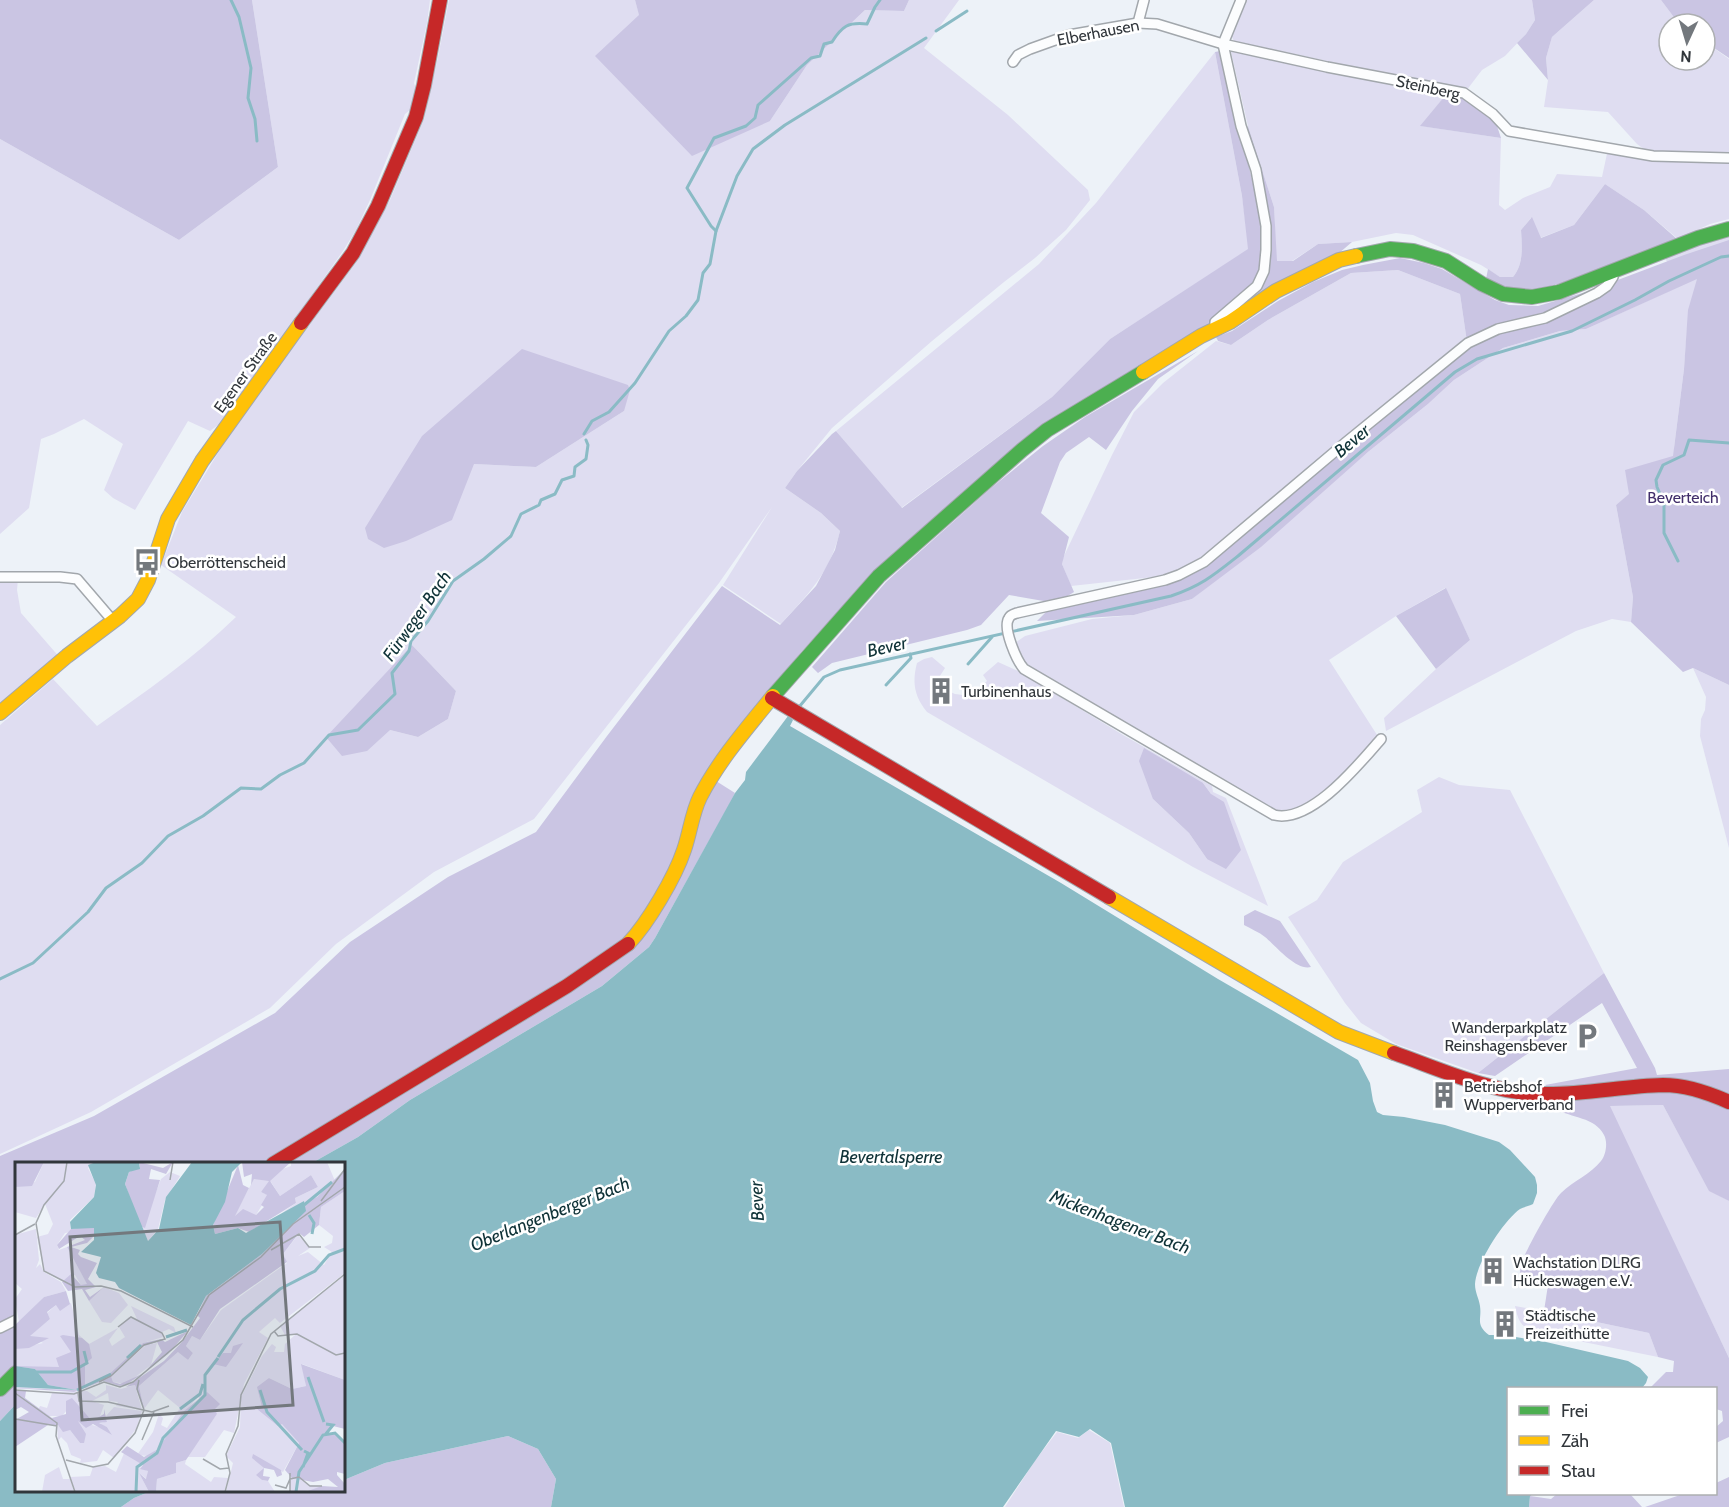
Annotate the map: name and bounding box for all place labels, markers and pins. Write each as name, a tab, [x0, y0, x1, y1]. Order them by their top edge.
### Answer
bus stop icon: Oberröttenscheid	[132, 547, 162, 577]
place label: Oberröttenscheid	[167, 553, 286, 572]
building icon: Turbinenhaus	[926, 676, 956, 706]
place label: Turbinenhaus	[961, 682, 1052, 701]
place label: Wanderparkplatz Reinshagensbever	[1444, 1018, 1568, 1055]
parking icon: Wanderparkplatz Reinshagensbever	[1572, 1021, 1602, 1051]
place label: Betriebshof Wupperverband	[1464, 1077, 1574, 1114]
building icon: Betriebshof Wupperverband	[1429, 1080, 1459, 1110]
place label: Wachstation DLRG Hückeswagen e.V.	[1513, 1253, 1641, 1290]
building icon: Wachstation DLRG Hückeswagen e.V.	[1478, 1256, 1508, 1286]
place label: Städtische Freizeithütte	[1525, 1306, 1609, 1343]
building icon: Städtische Freizeithütte	[1490, 1309, 1520, 1339]

